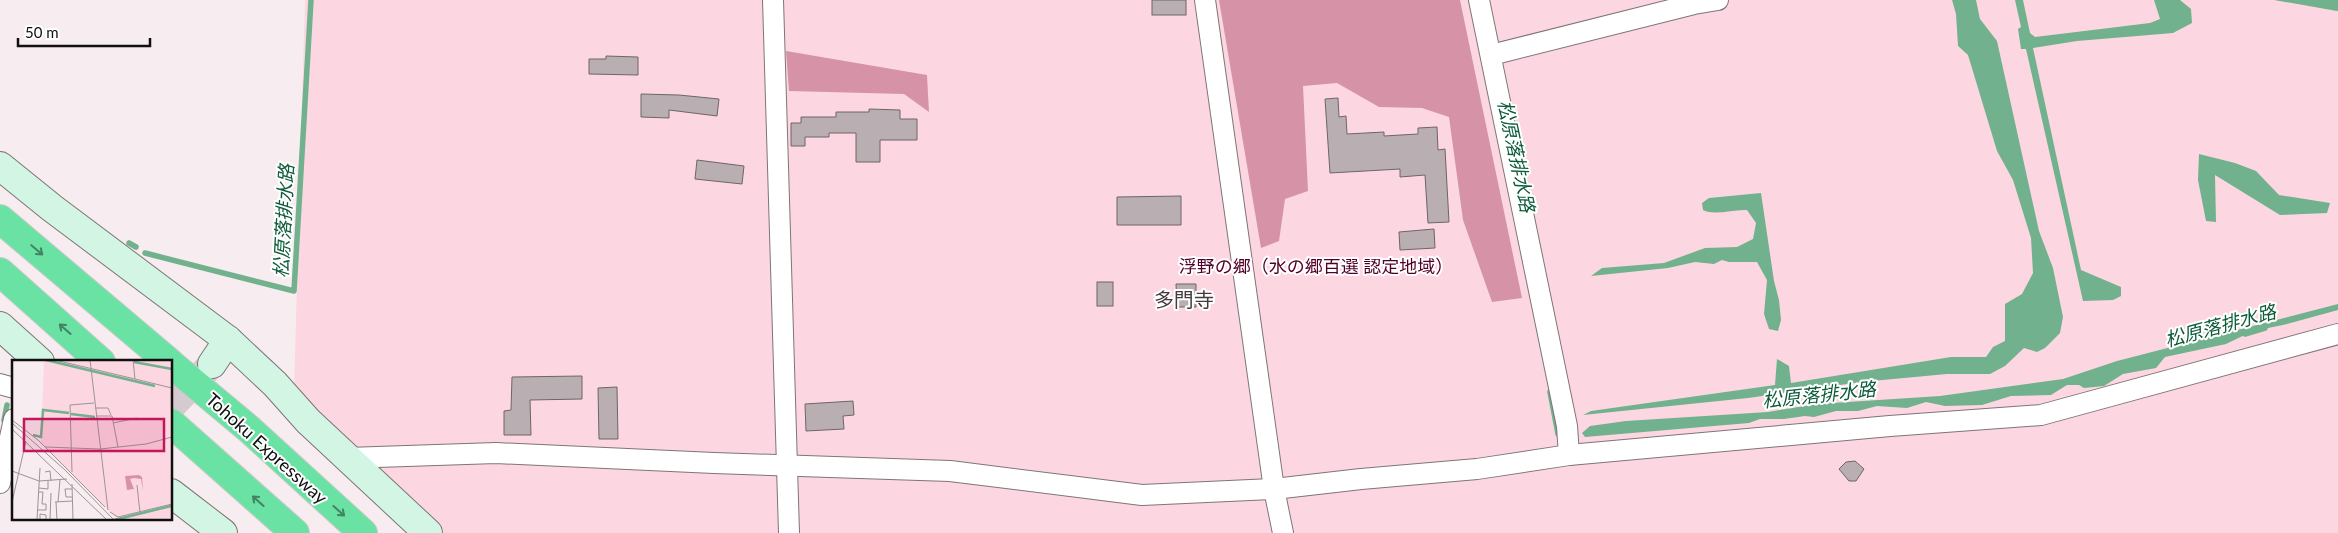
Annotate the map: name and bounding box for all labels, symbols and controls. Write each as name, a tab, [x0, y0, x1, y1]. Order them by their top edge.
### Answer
scale bar	[18, 15, 150, 47]
text: 50 m	[25, 23, 59, 41]
water label: 松原落排水路	[1494, 98, 1541, 216]
water label: 松原落排水路	[269, 161, 298, 279]
one-way arrow	[31, 244, 44, 256]
park label: 浮野の郷（水の郷百選 認定地域）	[1179, 255, 1453, 277]
district label: 多門寺	[1154, 287, 1214, 311]
water label: 松原落排水路	[2162, 299, 2280, 351]
one-way arrow	[58, 324, 71, 335]
inset map	[12, 360, 172, 520]
water label: 松原落排水路	[1761, 376, 1879, 411]
street label: Tohoku Expressway	[202, 388, 333, 509]
one-way arrow	[252, 495, 265, 506]
one-way arrow	[333, 506, 346, 517]

